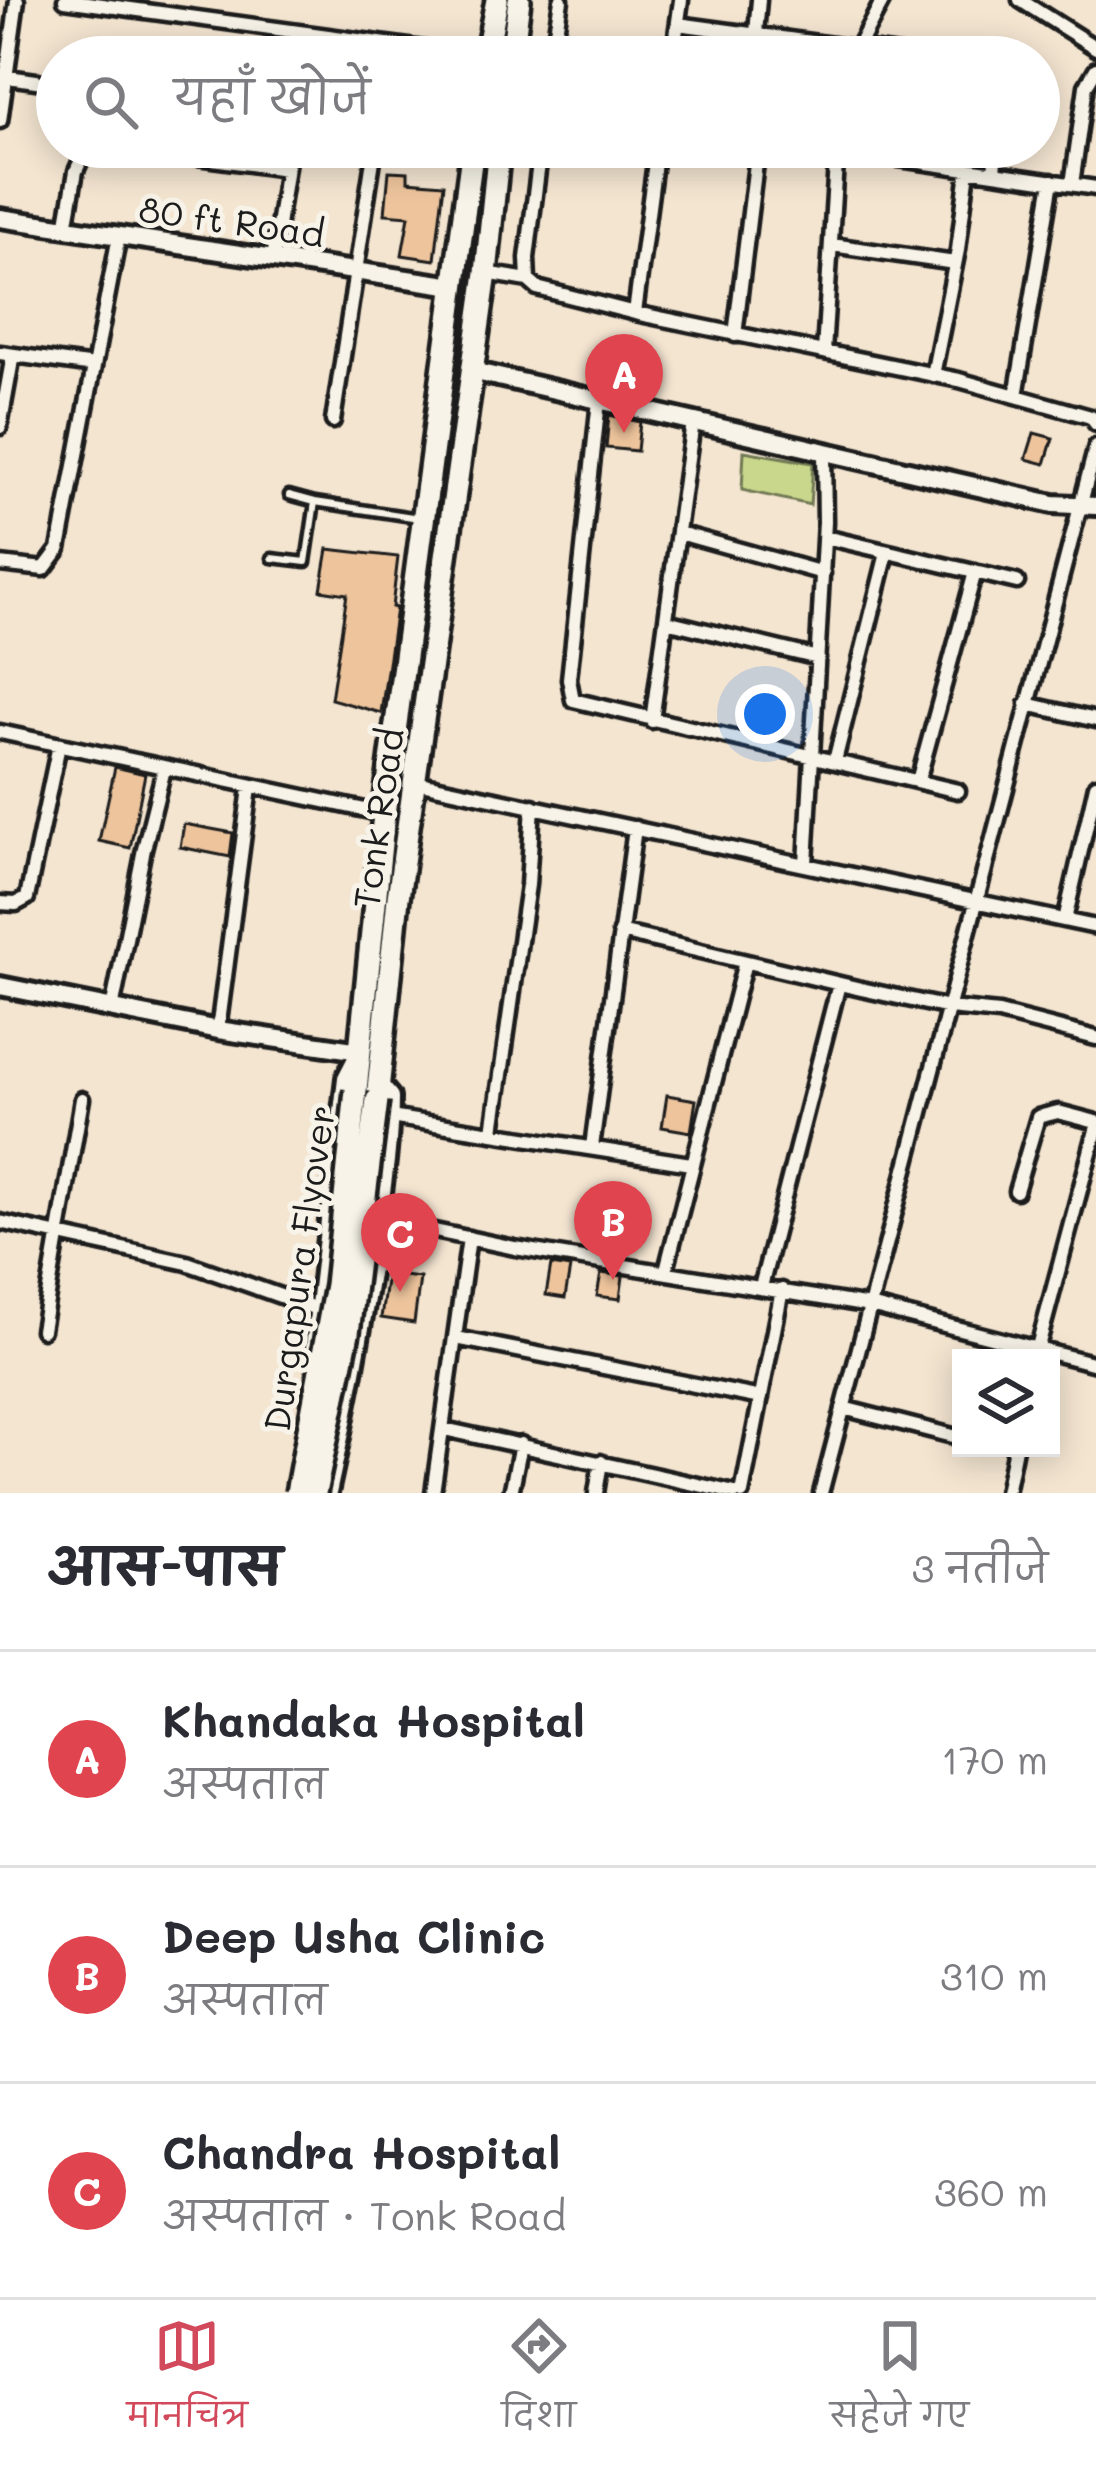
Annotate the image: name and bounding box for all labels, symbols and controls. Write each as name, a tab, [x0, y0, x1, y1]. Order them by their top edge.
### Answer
search box	[36, 36, 1060, 168]
text: यहाँ खोजें	[174, 67, 370, 125]
icon: search	[78, 69, 144, 135]
street label: 80 ft Road	[136, 184, 328, 256]
pin: A	[585, 334, 663, 433]
your location	[735, 684, 795, 744]
street label: Tonk Road	[341, 725, 413, 911]
street label: Durgapura Flyover	[252, 1102, 345, 1434]
pin: B	[574, 1181, 652, 1280]
pin: C	[361, 1193, 439, 1292]
map controls	[952, 1349, 1060, 1457]
button: layers	[952, 1349, 1060, 1457]
text: आस-पास	[48, 1531, 282, 1598]
text: 3 नतीजे	[912, 1541, 1048, 1592]
text: Khandaka Hospital	[162, 1690, 585, 1748]
text: A	[73, 1733, 101, 1784]
text: 170 m	[941, 1733, 1048, 1784]
text: अस्पताल	[162, 1757, 328, 1808]
text: Deep Usha Clinic	[162, 1906, 546, 1964]
text: B	[74, 1949, 100, 2000]
text: 310 m	[940, 1949, 1048, 2000]
text: अस्पताल	[162, 1973, 328, 2024]
text: Chandra Hospital	[162, 2122, 560, 2180]
text: C	[73, 2165, 101, 2216]
text: 360 m	[934, 2165, 1048, 2216]
text: अस्पताल · Tonk Road	[162, 2189, 566, 2240]
tab: मानचित्र	[127, 2313, 248, 2452]
tab: दिशा	[502, 2313, 576, 2452]
tab: सहेजे गए	[830, 2313, 969, 2452]

